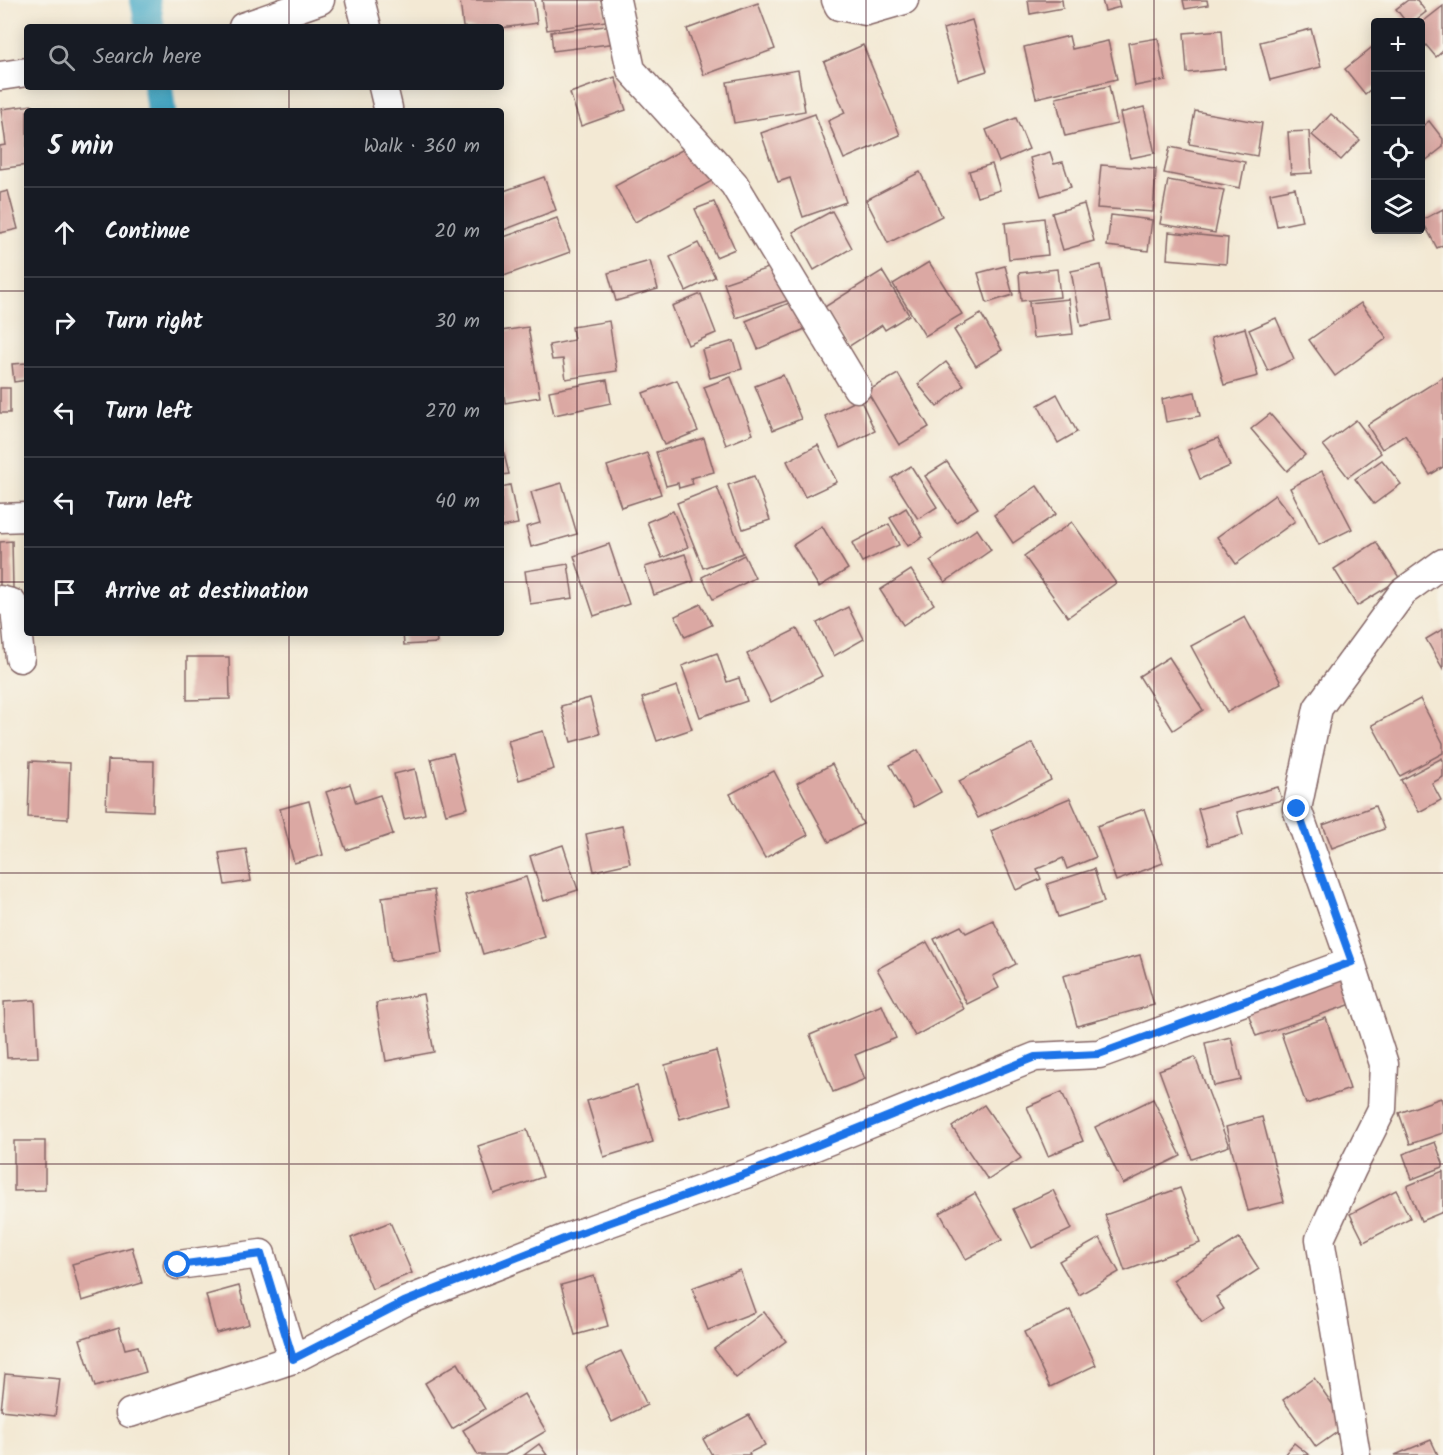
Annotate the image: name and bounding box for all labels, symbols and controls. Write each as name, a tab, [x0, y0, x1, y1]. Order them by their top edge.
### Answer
map controls	[1371, 18, 1425, 234]
button: +	[1371, 18, 1425, 72]
search box	[24, 24, 504, 90]
text: Search here	[93, 40, 201, 75]
icon: search	[45, 41, 78, 74]
button: −	[1371, 72, 1425, 126]
text: 5 min	[48, 126, 114, 168]
button: locate	[1371, 126, 1425, 180]
text: Walk · 360 m	[363, 131, 480, 163]
button: layers	[1371, 180, 1425, 234]
text: Continue	[105, 215, 190, 250]
icon: ahead	[48, 216, 81, 249]
text: 20 m	[434, 216, 480, 248]
text: Turn right	[105, 305, 203, 340]
icon: right	[48, 306, 81, 339]
text: 30 m	[435, 306, 480, 338]
text: Turn left	[105, 395, 192, 430]
icon: left	[48, 396, 81, 429]
text: 270 m	[425, 396, 480, 428]
text: Turn left	[105, 485, 192, 520]
icon: left	[48, 486, 81, 519]
text: 40 m	[435, 486, 480, 518]
text: Arrive at destination	[105, 575, 308, 610]
icon: arrive	[48, 576, 81, 609]
route end	[1283, 795, 1309, 821]
route start	[164, 1251, 190, 1277]

